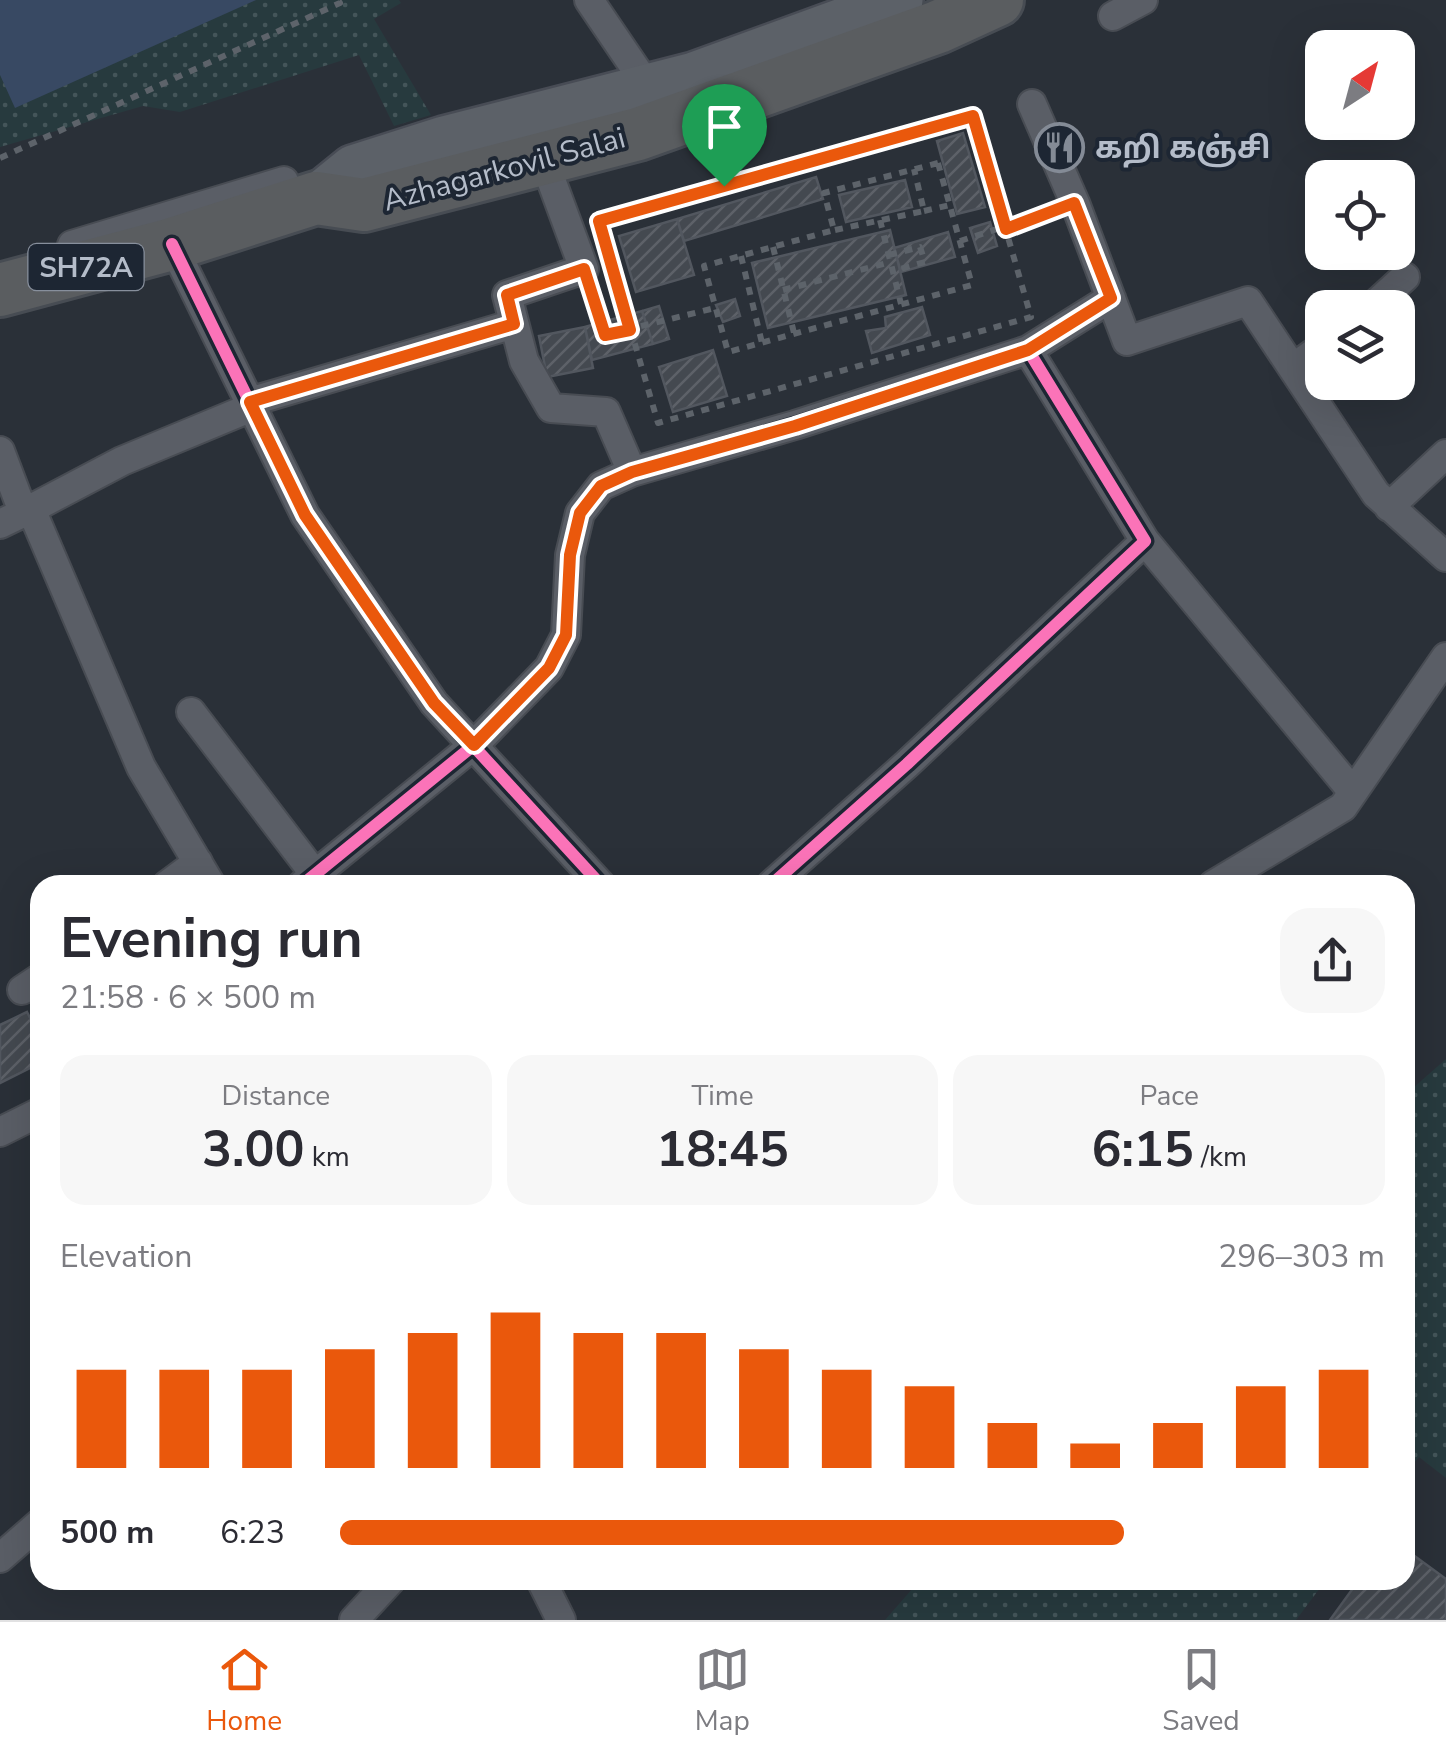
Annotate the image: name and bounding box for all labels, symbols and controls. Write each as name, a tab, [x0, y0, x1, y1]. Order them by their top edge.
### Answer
north arrow	[1305, 30, 1415, 140]
map controls	[1305, 30, 1415, 400]
pin	[682, 84, 767, 187]
icon: arrive	[697, 99, 752, 154]
street label: Azhagarkovil Salai	[379, 117, 630, 222]
restaurant icon: கறி கஞ்சி	[1034, 122, 1086, 174]
place label: கறி கஞ்சி	[1095, 128, 1271, 169]
button: locate	[1305, 160, 1415, 270]
road number: SH72A	[28, 244, 144, 290]
button: layers	[1305, 290, 1415, 400]
text: Evening run	[60, 901, 363, 976]
button: share	[1280, 908, 1385, 1013]
text: 21:58 · 6 × 500 m	[60, 976, 316, 1019]
text: Distance	[221, 1077, 330, 1115]
text: Time	[691, 1077, 754, 1115]
text: Pace	[1139, 1077, 1199, 1115]
text: 3.00	[202, 1115, 304, 1184]
text: 18:45	[656, 1115, 789, 1184]
text: 6:15	[1091, 1115, 1194, 1184]
text: km	[304, 1138, 350, 1176]
text: /km	[1194, 1138, 1247, 1176]
text: Elevation	[60, 1235, 193, 1278]
text: 296–303 m	[1218, 1235, 1385, 1278]
text: 500 m	[60, 1511, 154, 1554]
text: 6:23	[220, 1511, 285, 1554]
tab: Home	[206, 1642, 282, 1740]
tab: Map	[695, 1642, 750, 1740]
tab: Saved	[1162, 1642, 1240, 1740]

